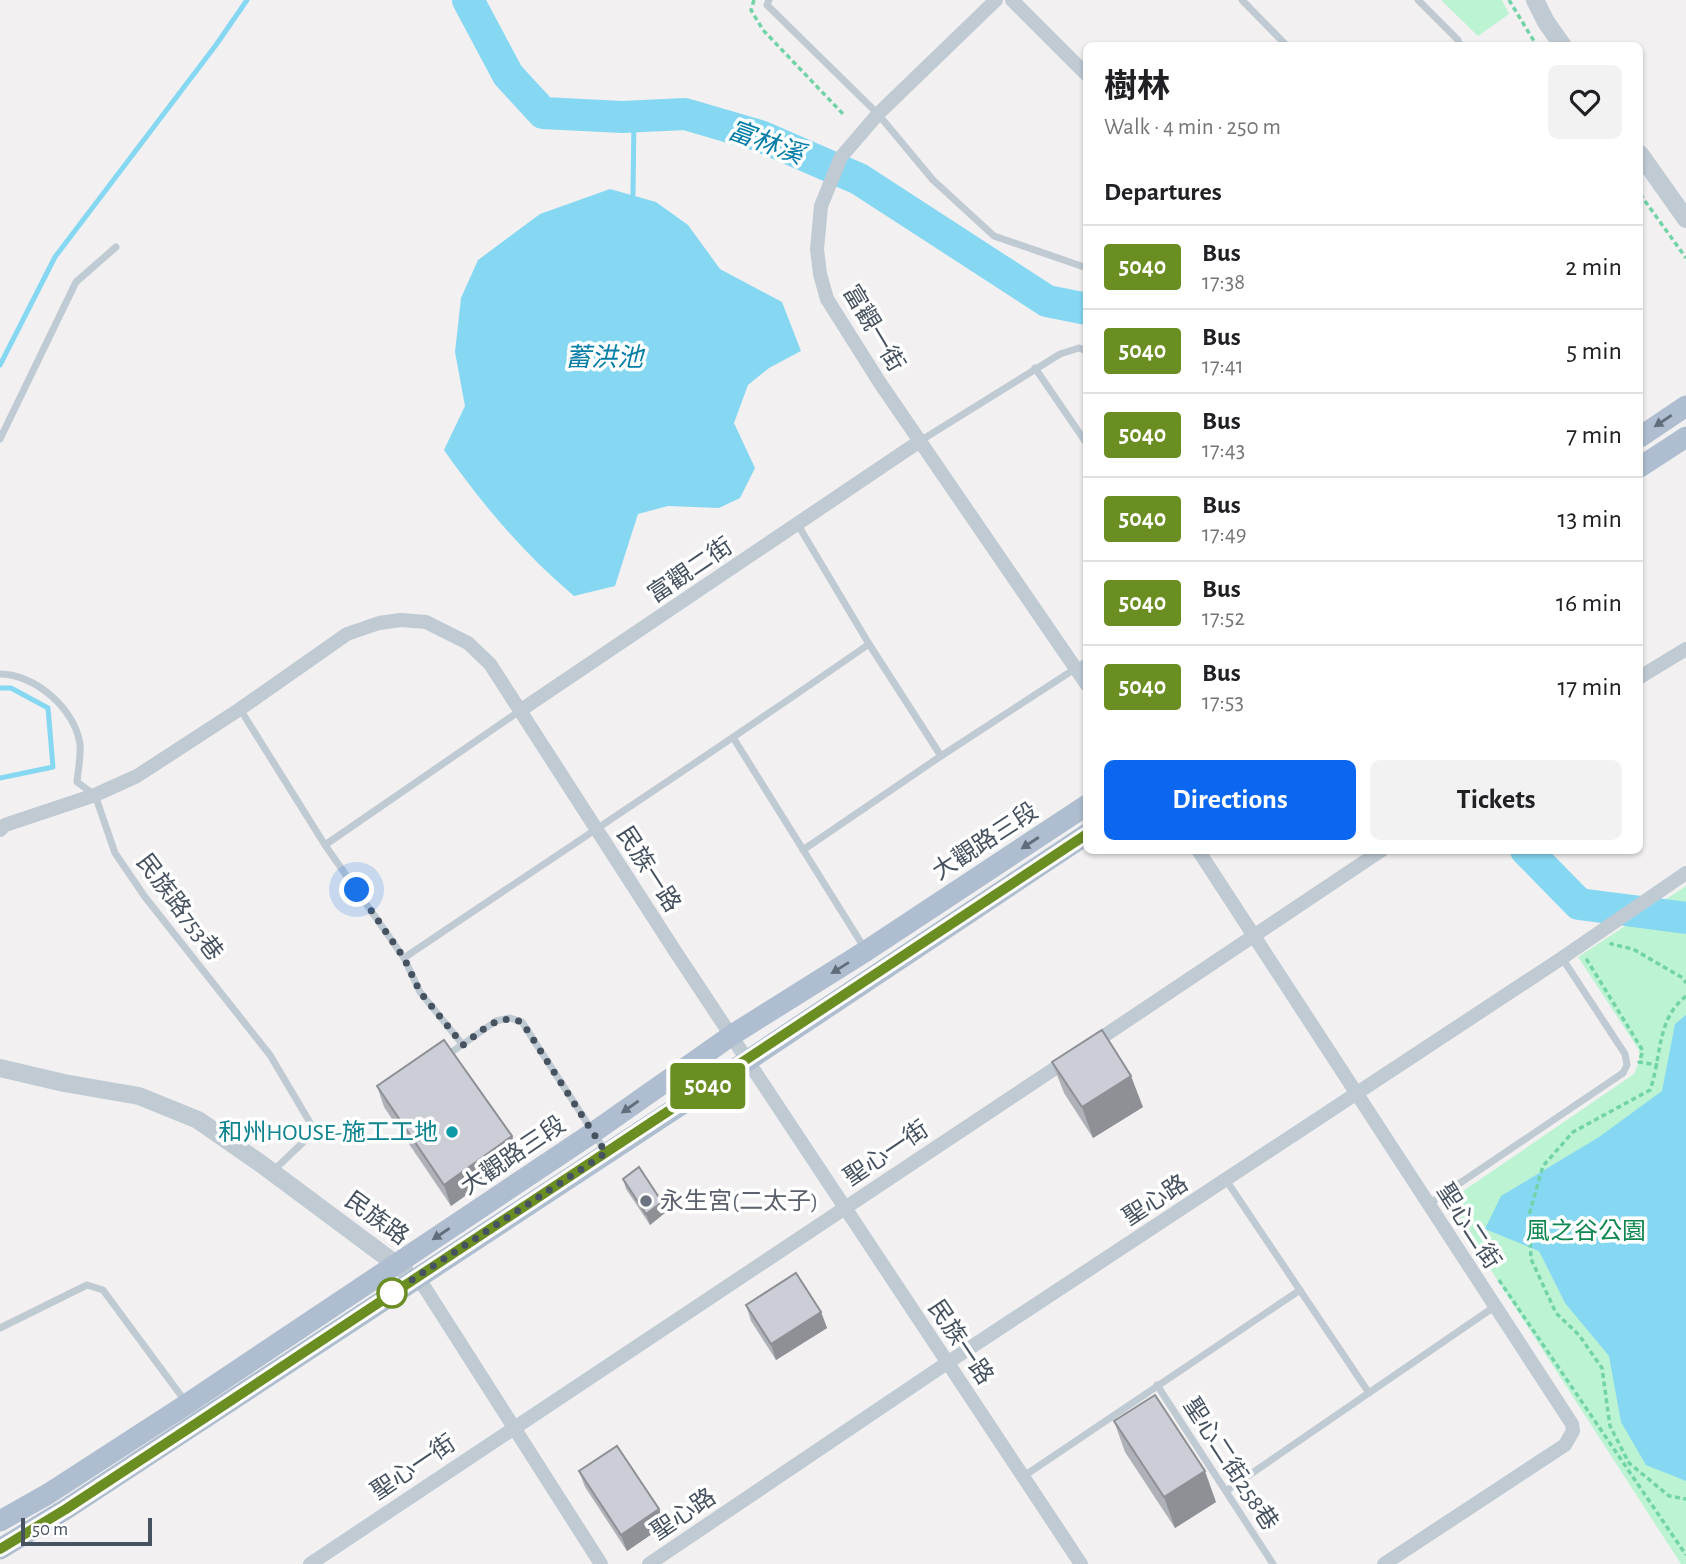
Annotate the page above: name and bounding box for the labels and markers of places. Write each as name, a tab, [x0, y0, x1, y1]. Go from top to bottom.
place label: 和州HOUSE-施工工地	[218, 1119, 438, 1145]
marker: 和州HOUSE-施工工地	[444, 1124, 460, 1140]
place label: 永生宮(二太子)	[660, 1188, 818, 1214]
marker: 永生宮(二太子)	[638, 1193, 654, 1209]
unlabelled marker	[377, 1278, 407, 1308]

